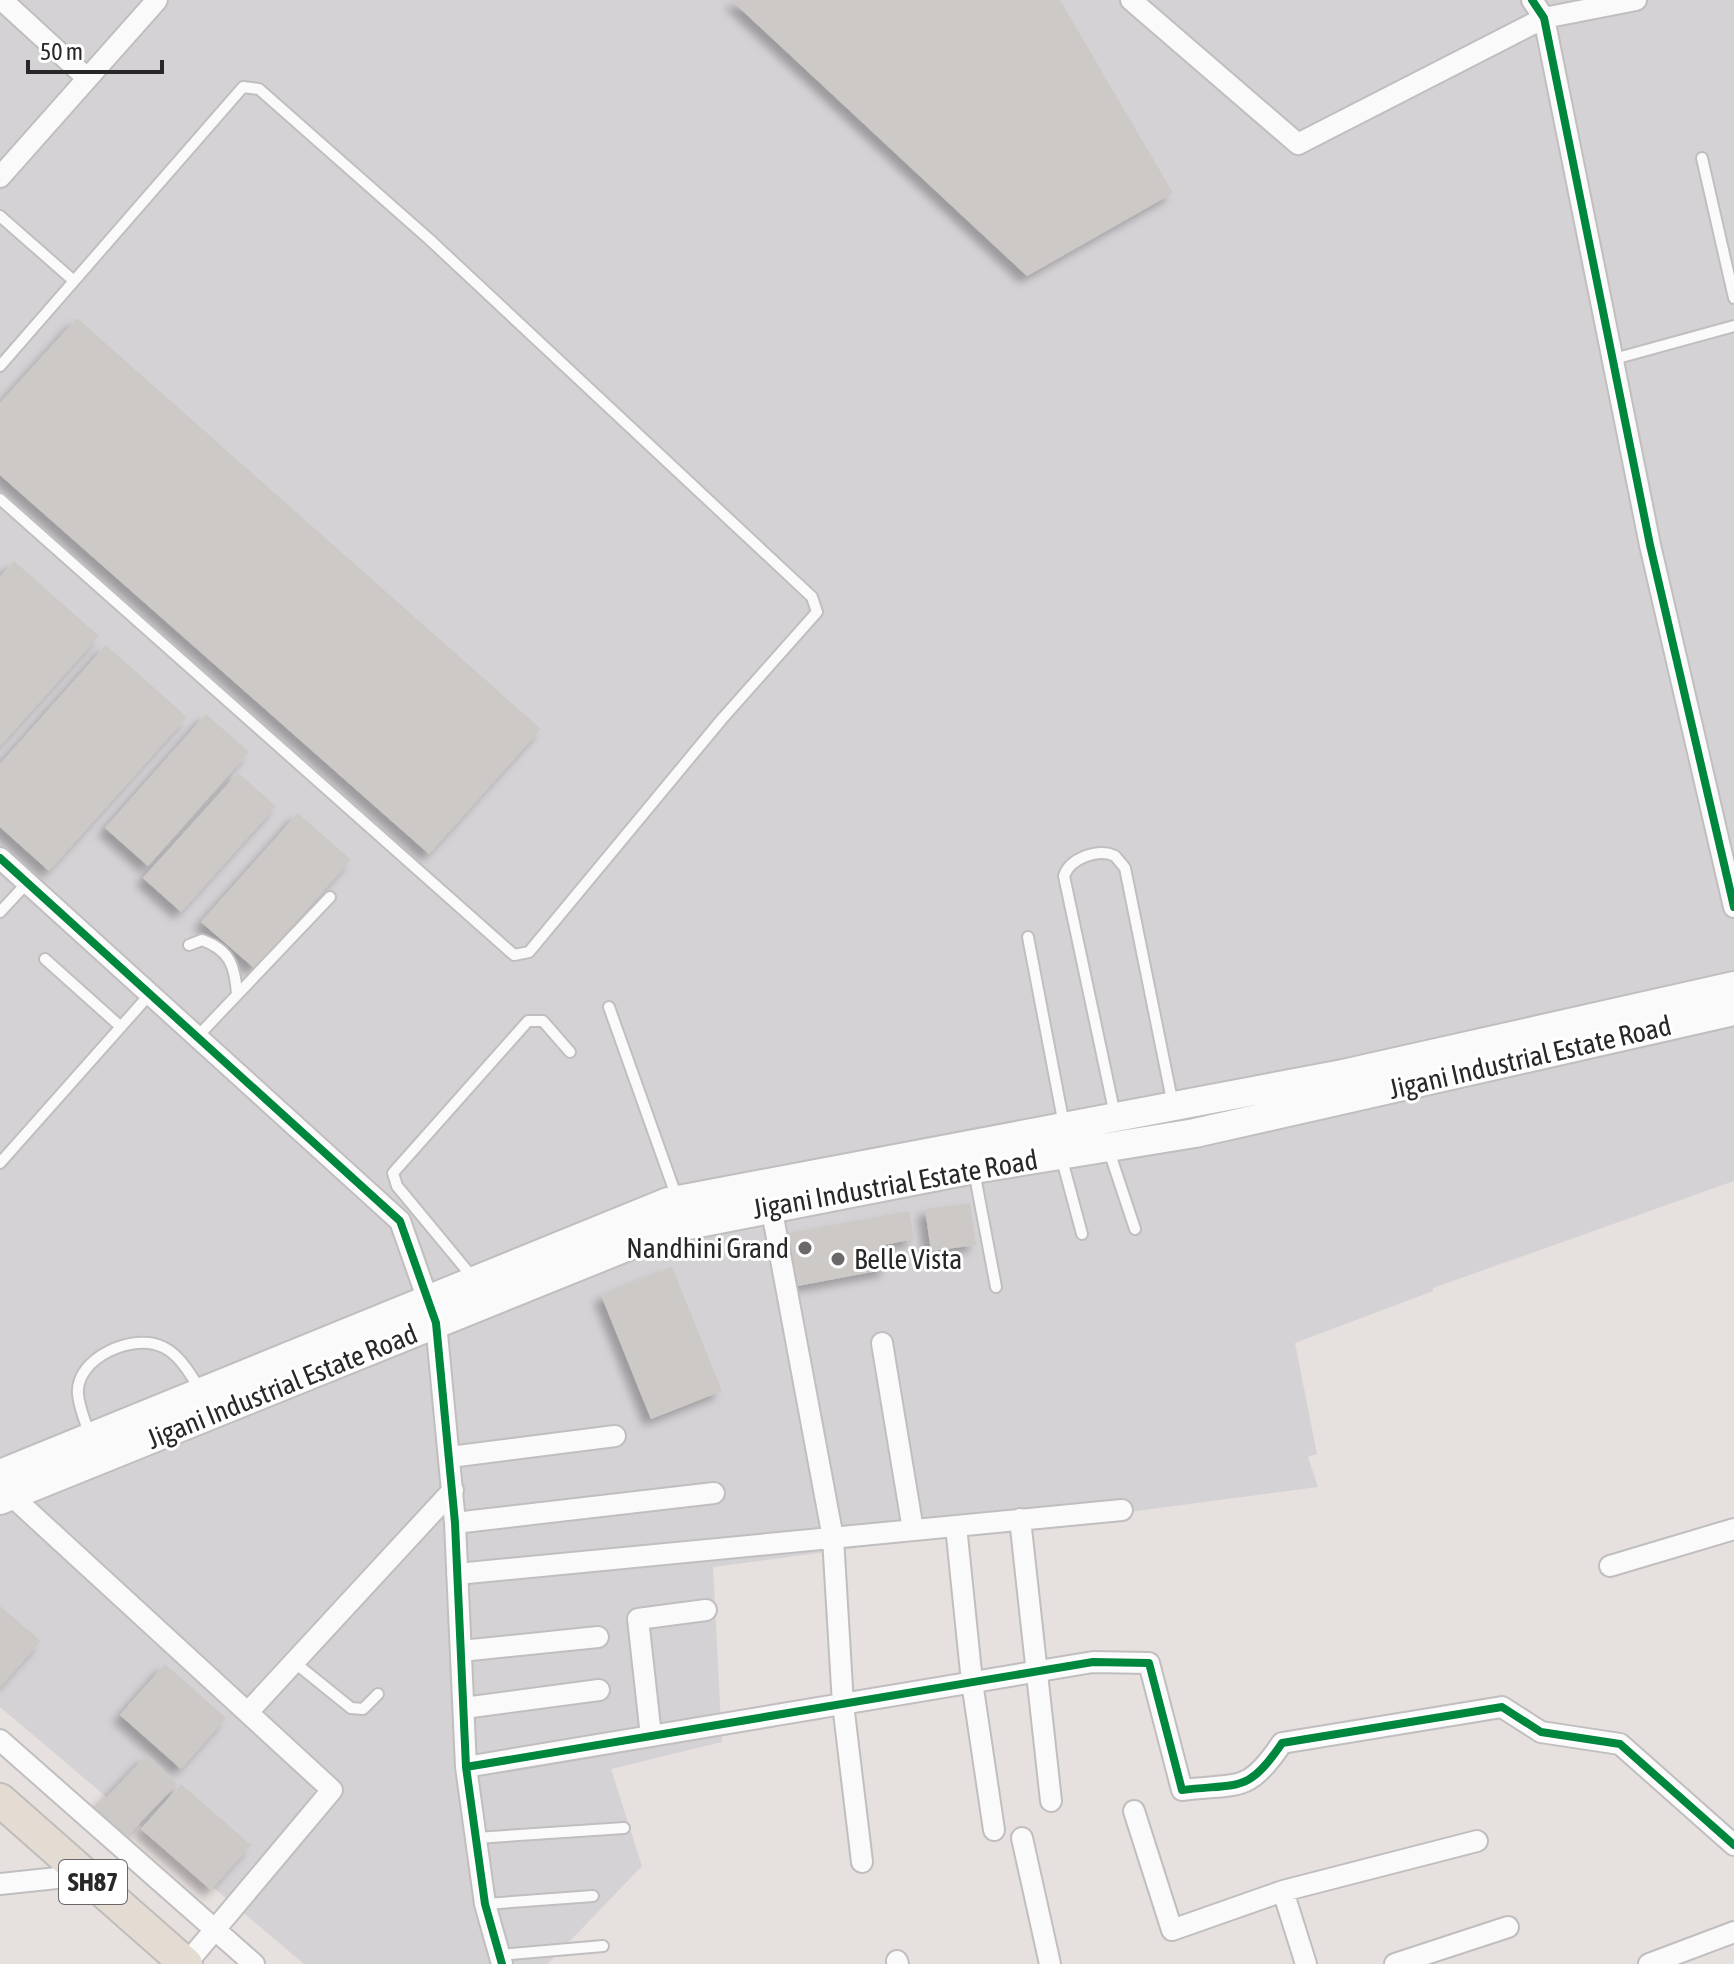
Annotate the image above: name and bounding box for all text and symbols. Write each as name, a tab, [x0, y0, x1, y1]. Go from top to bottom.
scale bar	[28, 24, 162, 74]
text: 50 m	[40, 38, 83, 65]
street label: Jigani Industrial Estate Road	[1386, 1009, 1674, 1105]
street label: Jigani Industrial Estate Road	[750, 1143, 1040, 1225]
place label: Nandhini Grand	[626, 1232, 789, 1264]
marker: Nandhini Grand	[796, 1239, 814, 1257]
place label: Belle Vista	[854, 1243, 962, 1275]
marker: Belle Vista	[829, 1250, 847, 1268]
street label: Jigani Industrial Estate Road	[142, 1317, 422, 1455]
road number: SH87	[59, 1860, 127, 1904]

